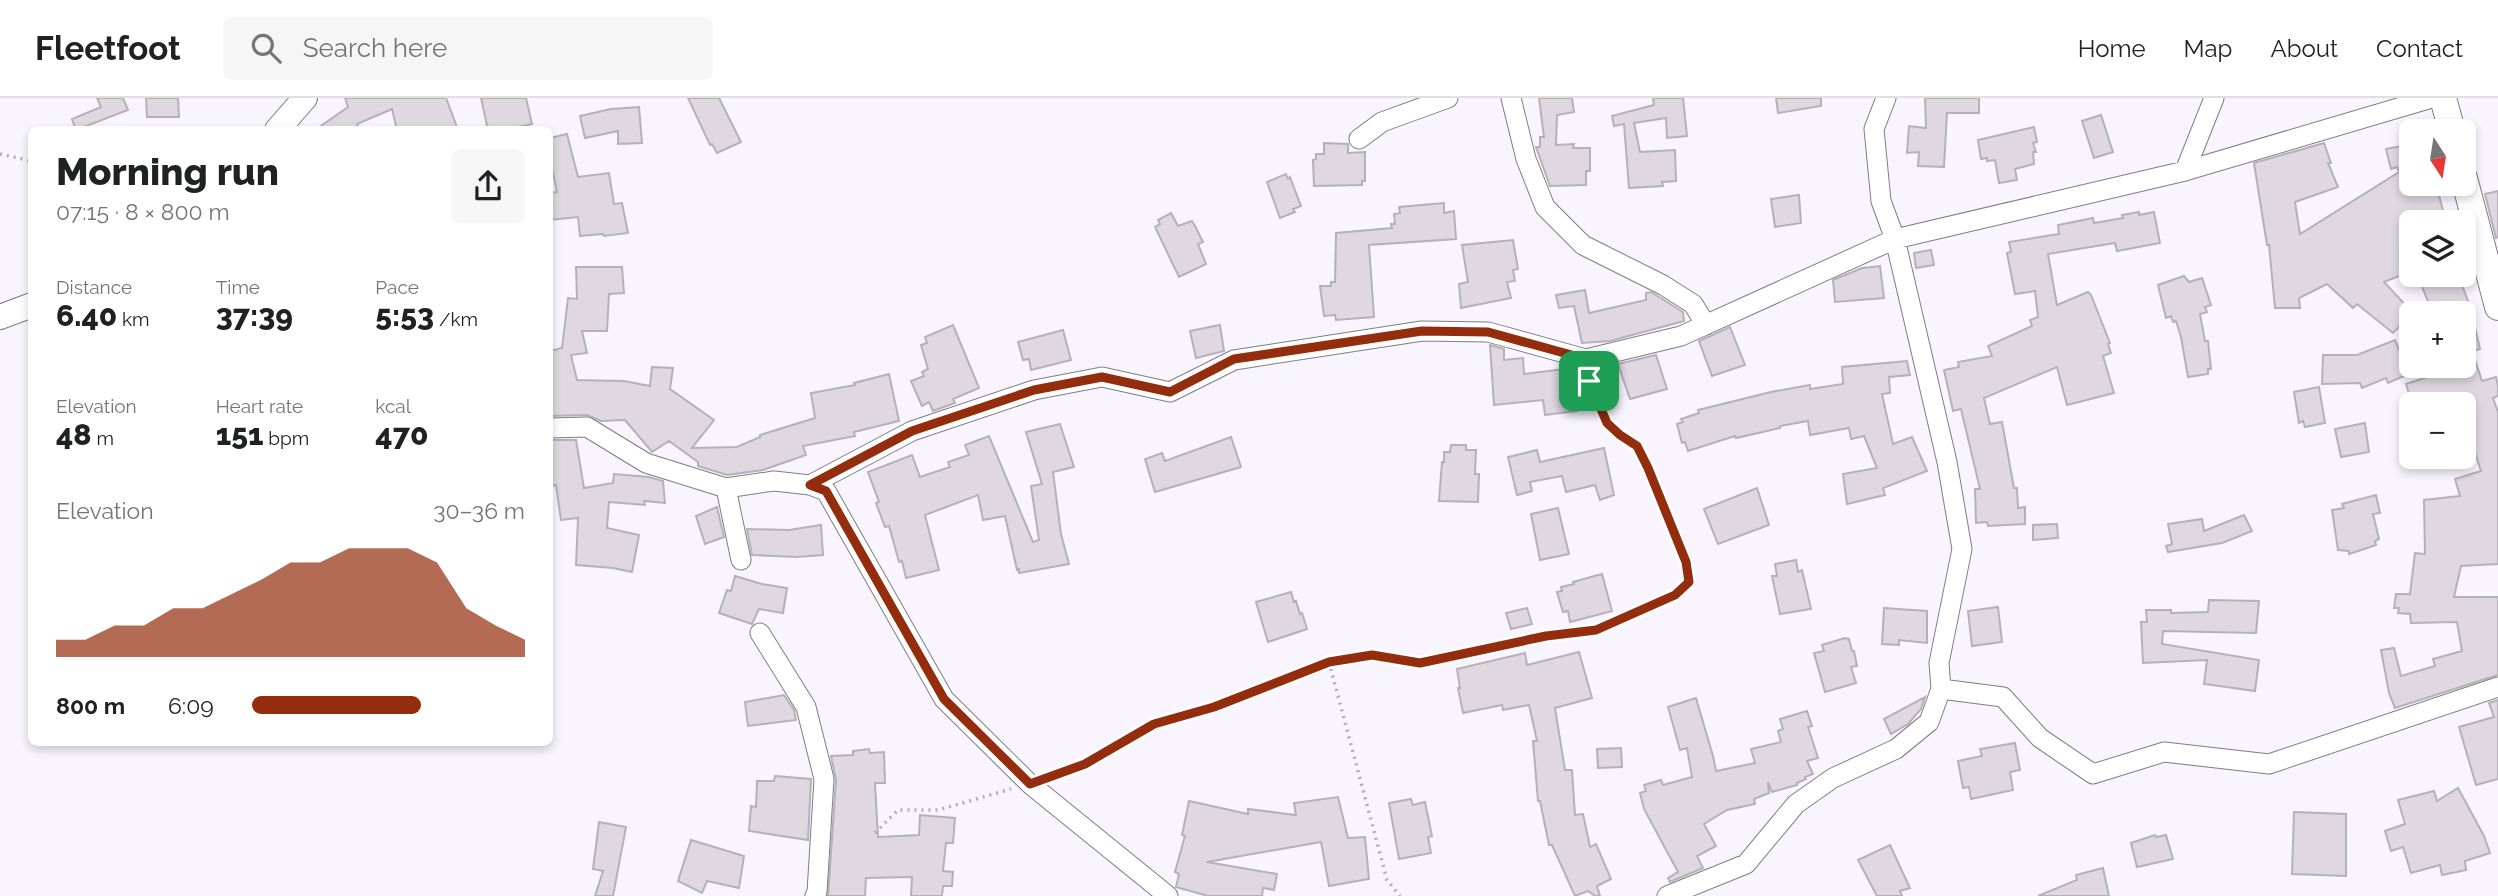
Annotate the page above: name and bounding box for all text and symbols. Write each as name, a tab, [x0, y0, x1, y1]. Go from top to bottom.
search box	[223, 17, 713, 80]
text: Fleetfoot	[35, 29, 181, 68]
icon: search	[247, 29, 285, 67]
text: Search here	[303, 33, 447, 63]
text: Home	[2078, 34, 2146, 63]
text: Map	[2184, 34, 2232, 63]
text: About	[2270, 34, 2338, 63]
text: Contact	[2376, 34, 2463, 63]
north arrow	[2399, 119, 2476, 196]
map controls	[2399, 119, 2476, 469]
text: Morning run	[56, 149, 279, 194]
button: share	[451, 149, 525, 223]
text: 07:15 · 8 × 800 m	[56, 198, 230, 225]
button: layers	[2399, 210, 2476, 287]
text: Distance	[56, 276, 132, 298]
text: Time	[216, 276, 260, 298]
text: Pace	[375, 276, 419, 298]
text: 6.40	[56, 298, 117, 333]
text: 37:39	[216, 298, 293, 333]
text: 5:53	[375, 298, 434, 333]
button: +	[2399, 301, 2476, 378]
text: km	[117, 308, 150, 330]
text: /km	[434, 308, 478, 330]
pin	[1559, 351, 1619, 411]
icon: arrive	[1570, 362, 1608, 400]
button: −	[2399, 392, 2476, 469]
text: Elevation	[56, 395, 137, 417]
text: Heart rate	[216, 395, 303, 417]
text: kcal	[375, 395, 411, 417]
text: 48	[56, 417, 92, 452]
text: 151	[216, 417, 263, 452]
text: 470	[375, 417, 428, 452]
text: m	[92, 427, 114, 449]
text: bpm	[263, 427, 309, 449]
text: Elevation	[56, 497, 154, 524]
text: 30–36 m	[433, 497, 525, 524]
text: 800 m	[56, 692, 125, 719]
text: 6:09	[168, 692, 214, 719]

